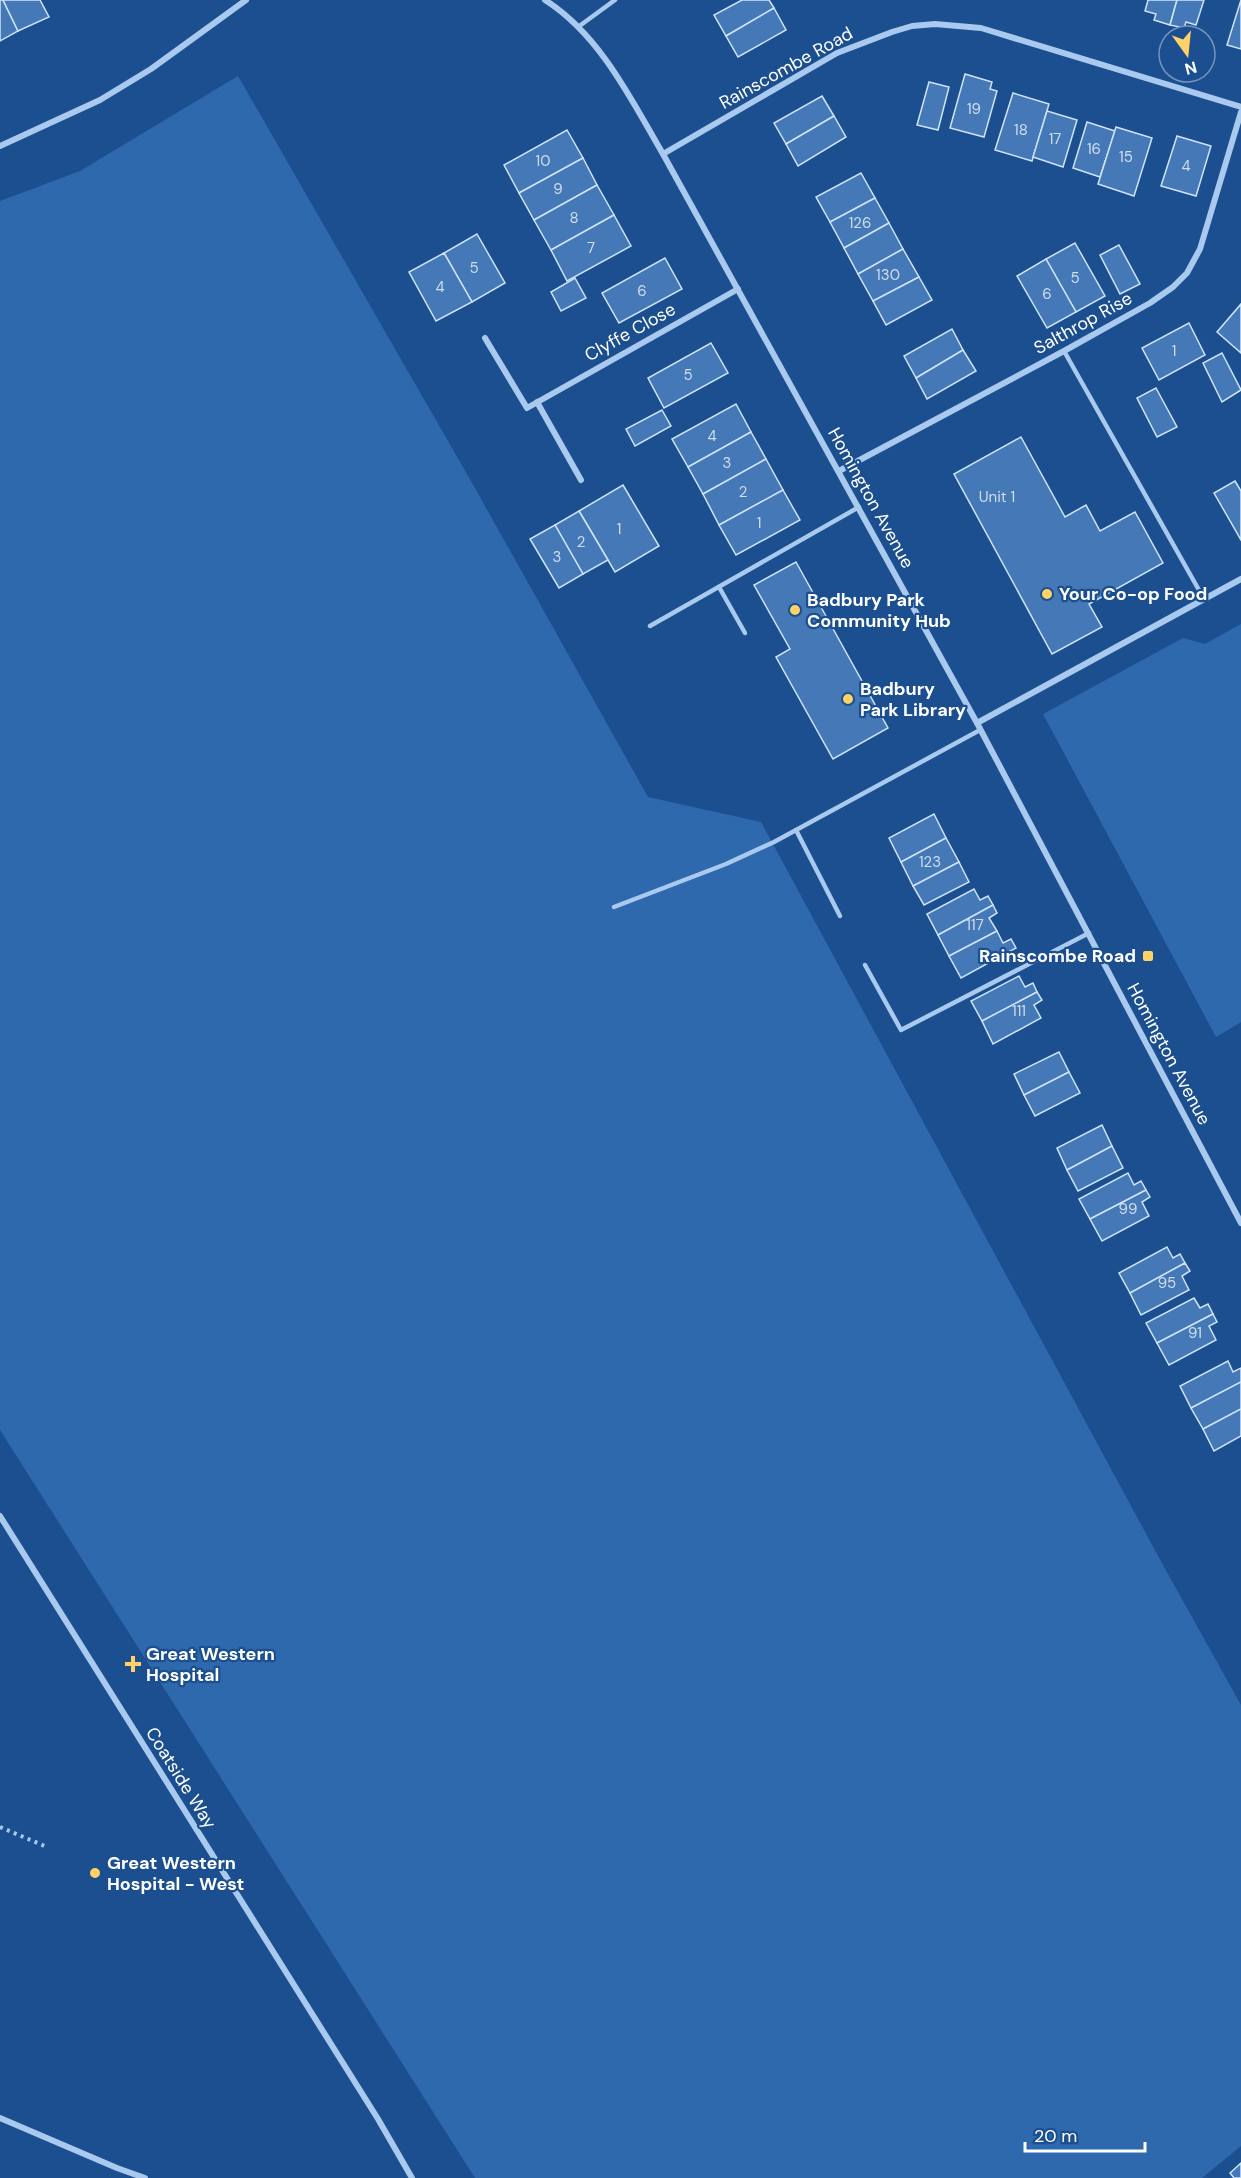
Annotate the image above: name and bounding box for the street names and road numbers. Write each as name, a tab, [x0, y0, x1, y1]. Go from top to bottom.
street label: Rainscombe Road	[715, 21, 857, 115]
street label: Salthrop Rise	[1030, 286, 1136, 360]
street label: Clyffe Close	[580, 297, 680, 367]
street label: Homington Avenue	[822, 423, 920, 573]
street label: Homington Avenue	[1121, 979, 1217, 1129]
street label: Coatside Way	[140, 1722, 222, 1834]

